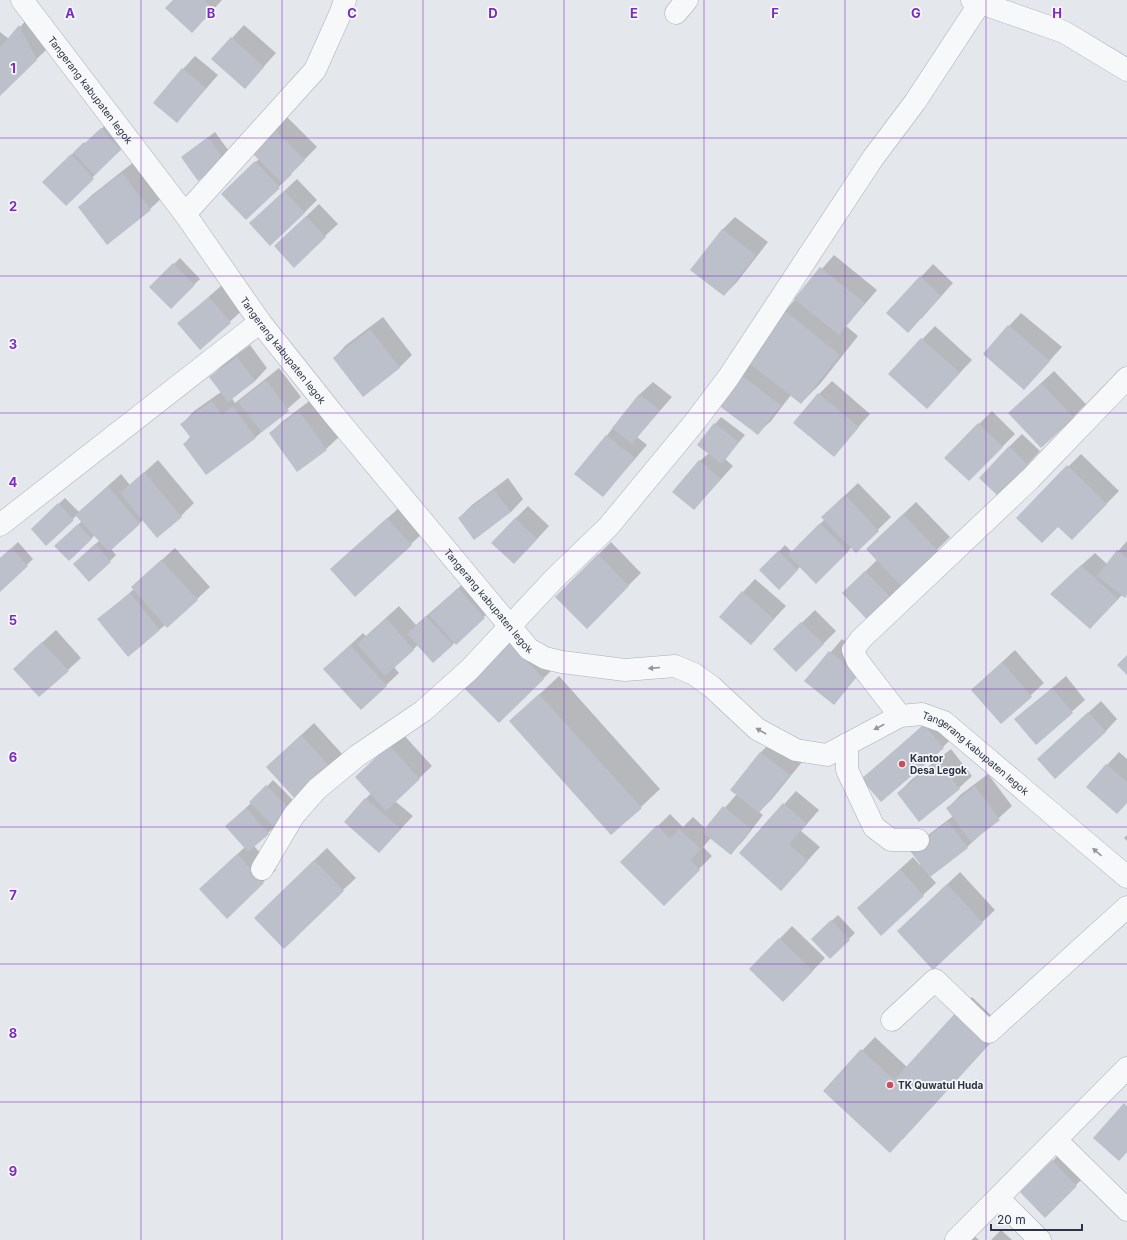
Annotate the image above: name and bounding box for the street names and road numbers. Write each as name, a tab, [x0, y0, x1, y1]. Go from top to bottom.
street label: Tangerang kabupaten legok	[46, 34, 136, 147]
street label: Tangerang kabupaten legok	[238, 294, 329, 406]
street label: Tangerang kabupaten legok	[442, 546, 535, 656]
street label: Tangerang kabupaten legok	[920, 709, 1032, 798]

